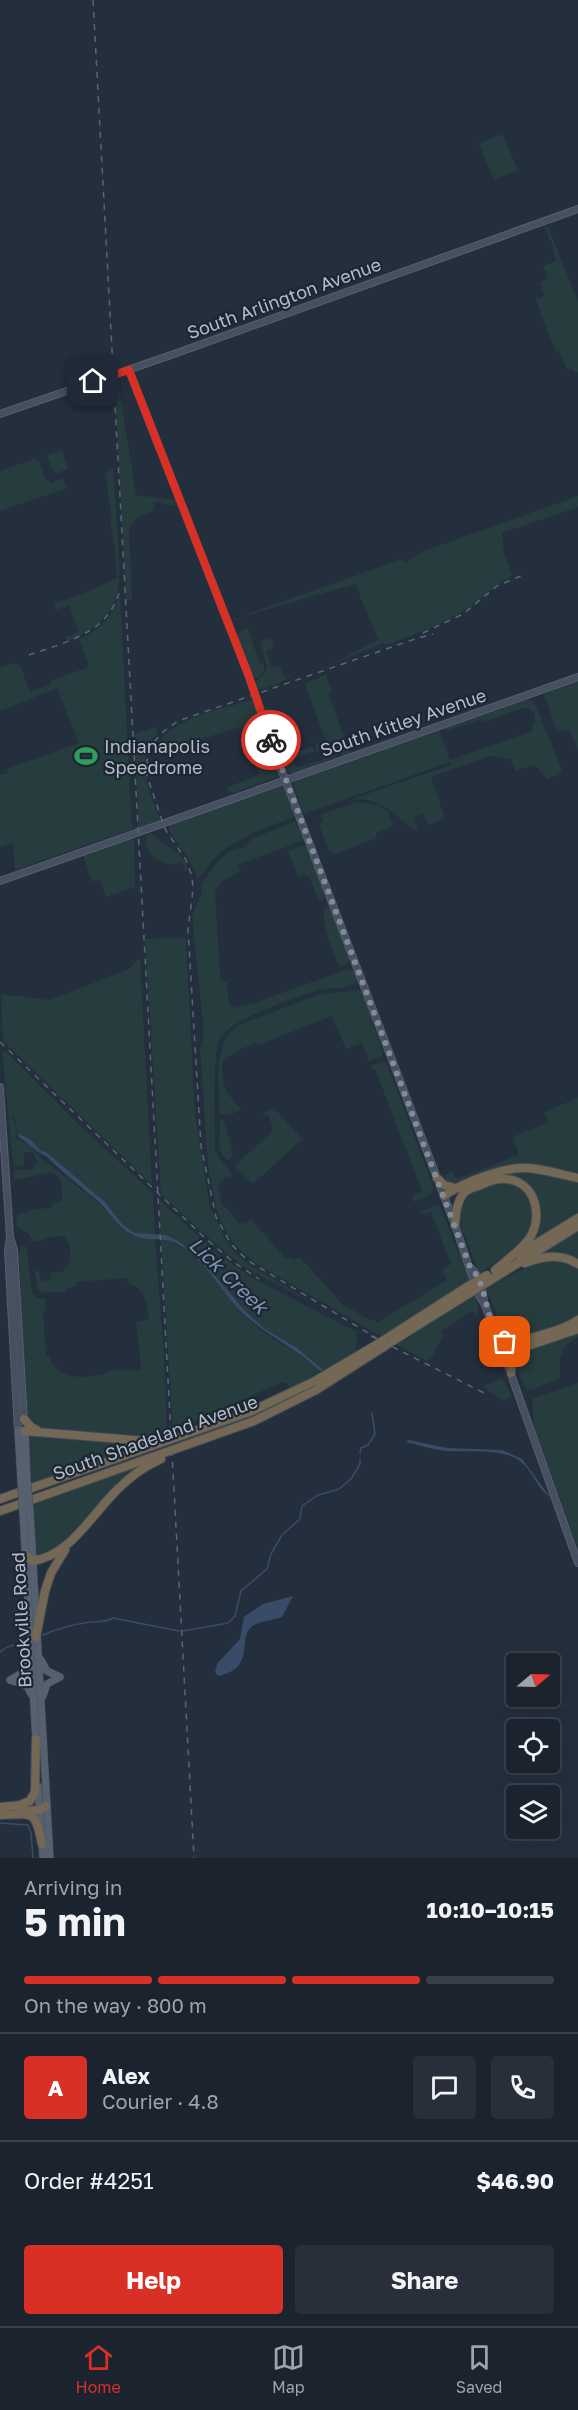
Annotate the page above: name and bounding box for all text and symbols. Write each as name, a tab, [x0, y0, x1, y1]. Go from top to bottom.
street label: South Arlington Avenue	[184, 253, 384, 343]
pin	[67, 355, 118, 406]
icon: home	[76, 364, 109, 397]
street label: South Kitley Avenue	[317, 683, 489, 761]
courier	[241, 710, 301, 770]
icon: bike	[255, 724, 288, 757]
place label: Indianapolis Speedrome	[104, 735, 210, 778]
sports icon: Indianapolis Speedrome	[73, 743, 99, 769]
water label: Lick Creek	[185, 1232, 275, 1320]
pin	[479, 1316, 530, 1367]
icon: bag	[488, 1325, 521, 1358]
street label: South Shadeland Avenue	[50, 1390, 260, 1484]
street label: Brookville Road	[6, 1551, 36, 1689]
north arrow	[506, 1653, 560, 1707]
map controls	[506, 1653, 560, 1839]
button: locate	[506, 1719, 560, 1773]
button: layers	[506, 1785, 560, 1839]
text: Arriving in	[24, 1875, 122, 1899]
text: 10:10–10:15	[427, 1896, 554, 1923]
text: 5 min	[24, 1898, 126, 1945]
text: On the way · 800 m	[24, 1993, 207, 2017]
button: chat	[413, 2056, 476, 2119]
button: phone	[491, 2056, 554, 2119]
text: Alex	[102, 2062, 150, 2089]
text: A	[48, 2074, 63, 2101]
text: Courier · 4.8	[102, 2089, 219, 2113]
text: Order #4251	[24, 2167, 154, 2194]
text: $46.90	[476, 2167, 554, 2194]
button: Help	[24, 2245, 283, 2314]
button: Share	[295, 2245, 554, 2314]
tab: Home	[76, 2341, 121, 2397]
tab: Map	[272, 2341, 305, 2397]
tab: Saved	[456, 2341, 502, 2397]

